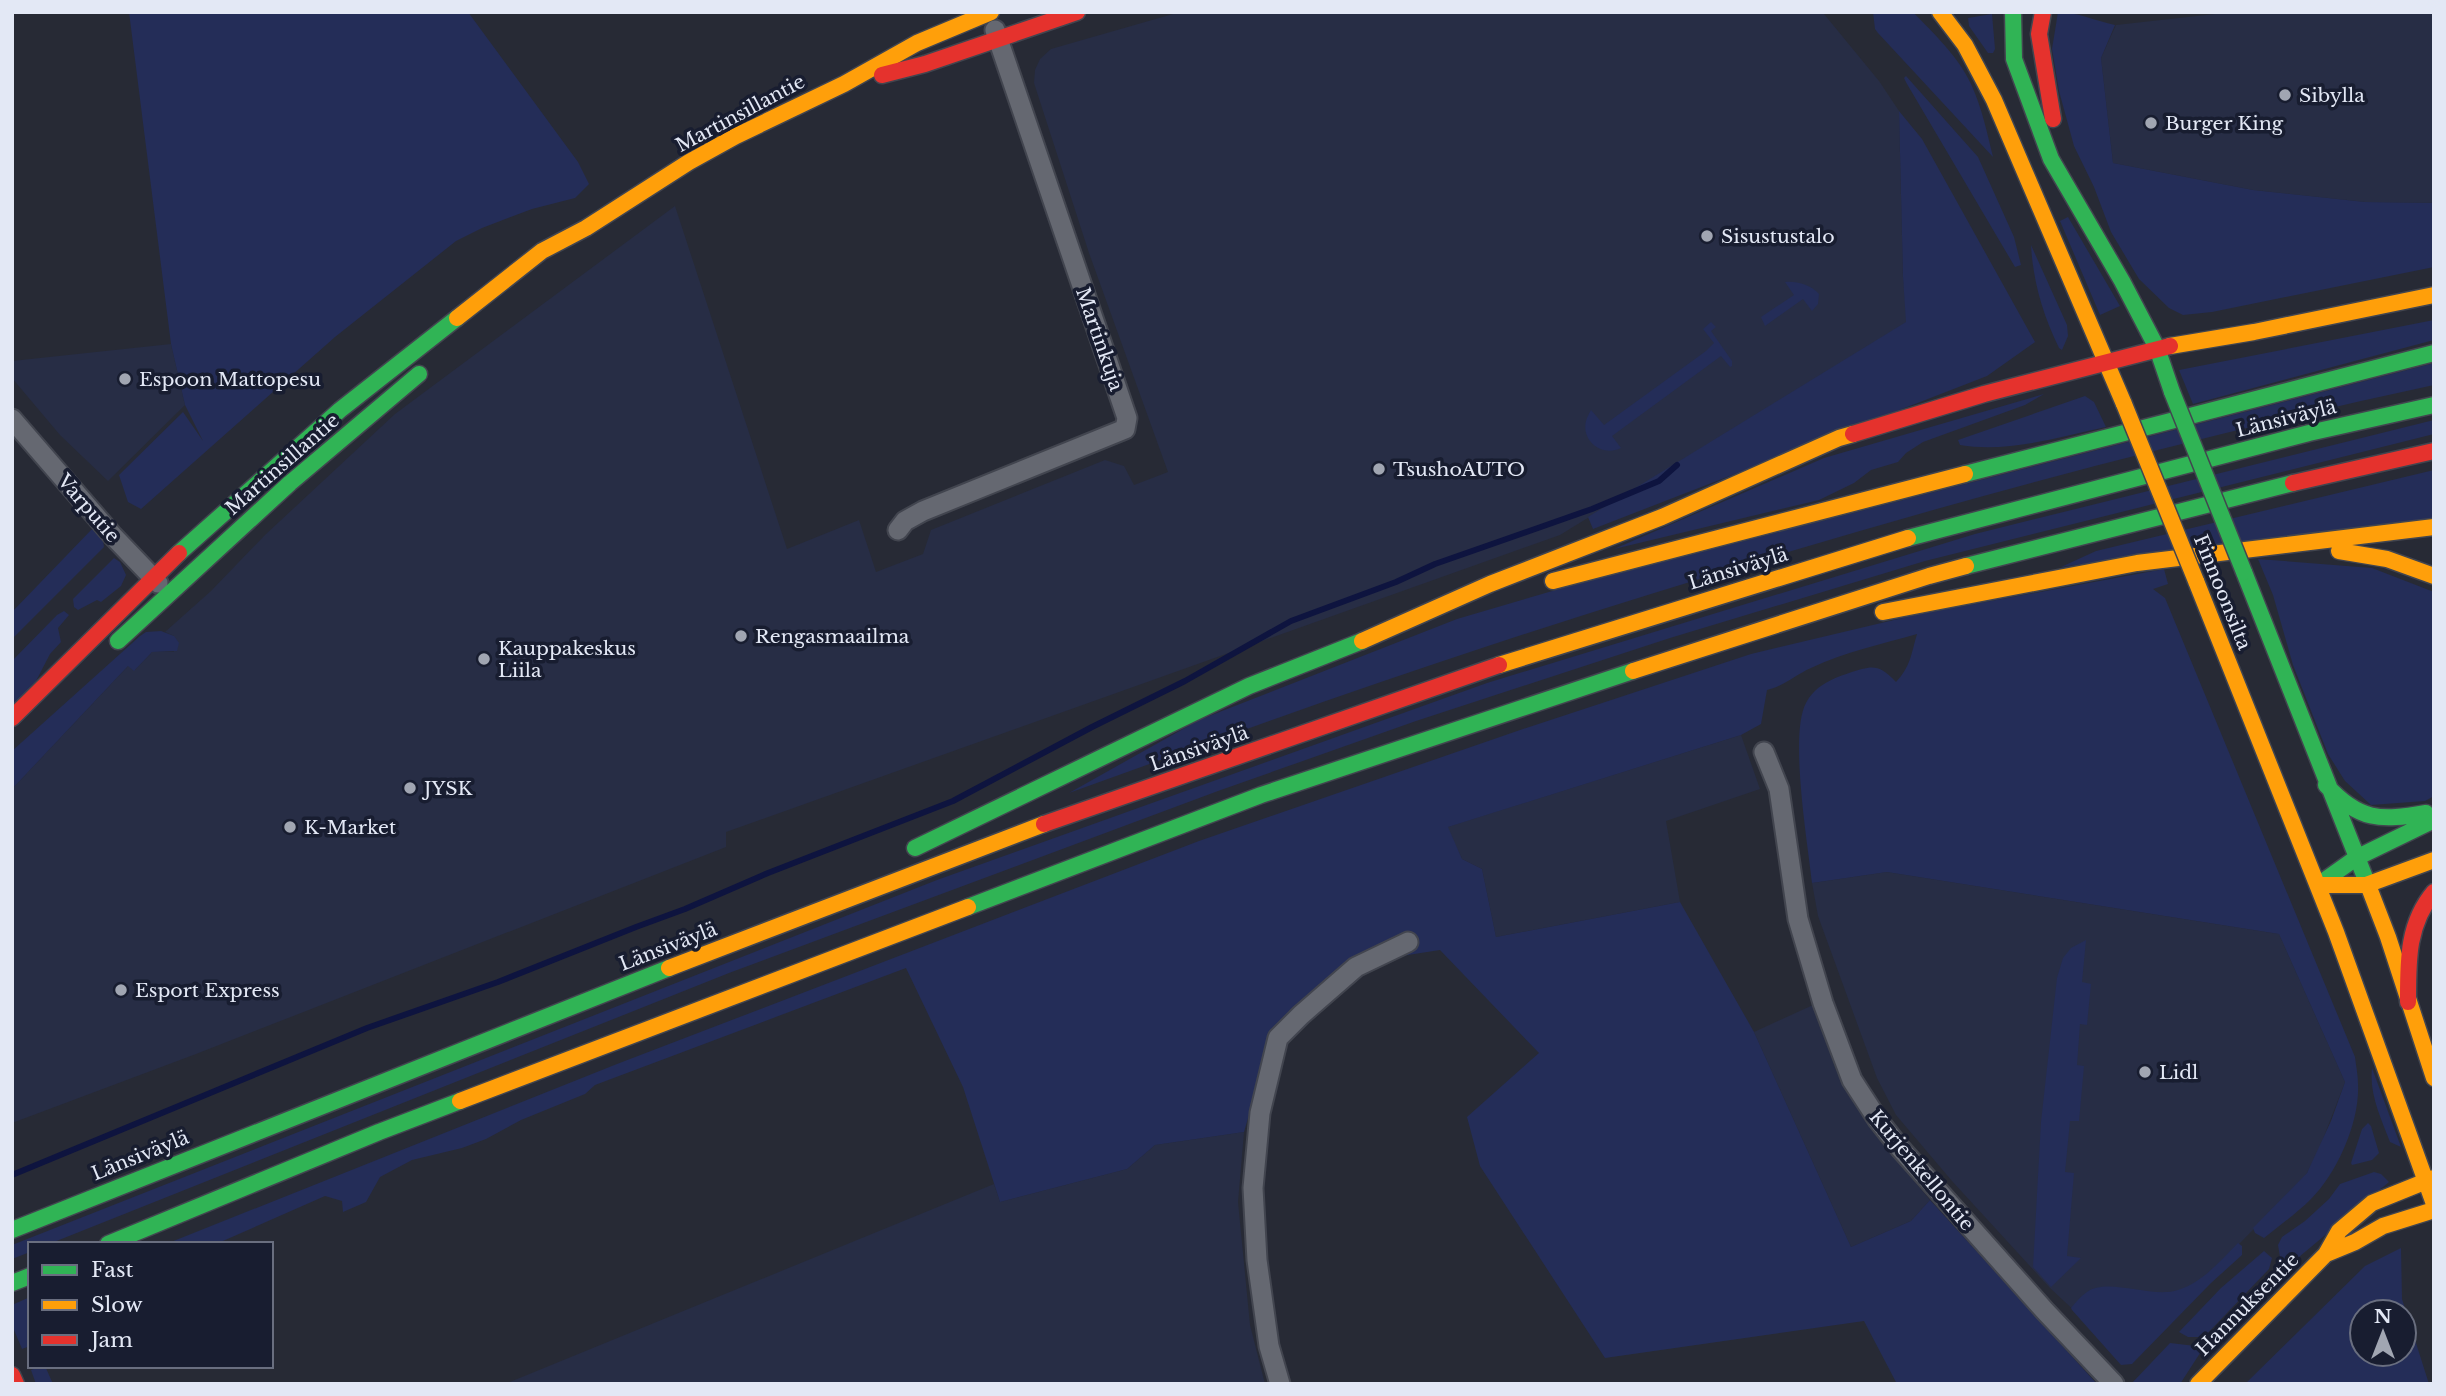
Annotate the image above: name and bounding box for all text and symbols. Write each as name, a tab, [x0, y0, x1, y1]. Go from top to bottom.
street label: Martinsillantie	[672, 70, 809, 157]
place label: Sibylla	[2299, 84, 2365, 107]
marker: Sibylla	[2277, 87, 2293, 103]
place label: Burger King	[2165, 112, 2284, 135]
marker: Burger King	[2143, 115, 2159, 131]
place label: Sisustustalo	[1721, 225, 1835, 248]
marker: Sisustustalo	[1699, 228, 1715, 244]
street label: Martinkuja	[1071, 284, 1128, 394]
place label: Espoon Mattopesu	[139, 368, 321, 391]
marker: Espoon Mattopesu	[117, 371, 133, 387]
street label: Länsiväylä	[2234, 395, 2339, 442]
street label: Martinsillantie	[221, 409, 344, 520]
place label: TsushoAUTO	[1393, 458, 1525, 481]
marker: TsushoAUTO	[1371, 461, 1387, 477]
street label: Varputie	[52, 469, 124, 547]
street label: Finnoonsilta	[2189, 531, 2256, 654]
street label: Länsiväylä	[1686, 542, 1791, 594]
place label: Rengasmaailma	[755, 625, 910, 648]
marker: Rengasmaailma	[733, 628, 749, 644]
place label: Kauppakeskus Liila	[498, 637, 636, 682]
marker: Kauppakeskus Liila	[476, 651, 492, 667]
street label: Länsiväylä	[1147, 721, 1252, 776]
place label: JYSK	[421, 777, 473, 800]
marker: JYSK	[402, 780, 418, 796]
place label: K-Market	[304, 816, 397, 839]
marker: K-Market	[282, 819, 298, 835]
street label: Länsiväylä	[616, 917, 721, 976]
place label: Esport Express	[135, 979, 280, 1002]
marker: Esport Express	[113, 982, 129, 998]
place label: Lidl	[2159, 1061, 2198, 1084]
marker: Lidl	[2137, 1064, 2153, 1080]
street label: Kurjenkellontie	[1864, 1105, 1979, 1235]
street label: Länsiväylä	[88, 1125, 193, 1185]
legend	[28, 1242, 273, 1368]
street label: Hannuksentie	[2191, 1248, 2304, 1361]
text: Fast	[91, 1257, 133, 1283]
text: Slow	[91, 1292, 143, 1318]
north arrow	[2348, 1298, 2418, 1368]
text: N	[2374, 1305, 2392, 1328]
text: Jam	[88, 1327, 133, 1353]

